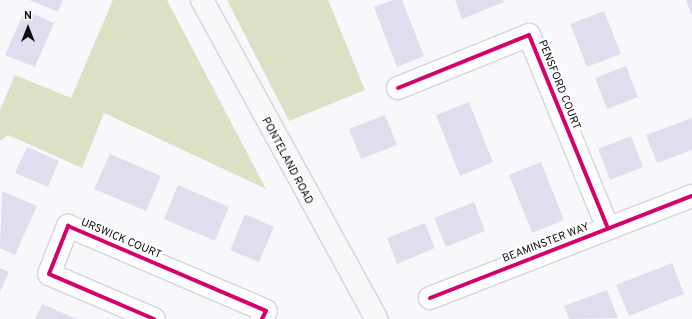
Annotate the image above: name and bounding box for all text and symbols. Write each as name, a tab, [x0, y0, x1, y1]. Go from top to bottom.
north arrow	[8, 8, 48, 48]
text: N	[24, 9, 32, 23]
street label: PENSFORD COURT	[535, 38, 583, 132]
street label: PONTELAND ROAD	[259, 115, 315, 207]
street label: URSWICK COURT	[79, 216, 163, 262]
street label: BEAMINSTER WAY	[501, 220, 591, 266]

